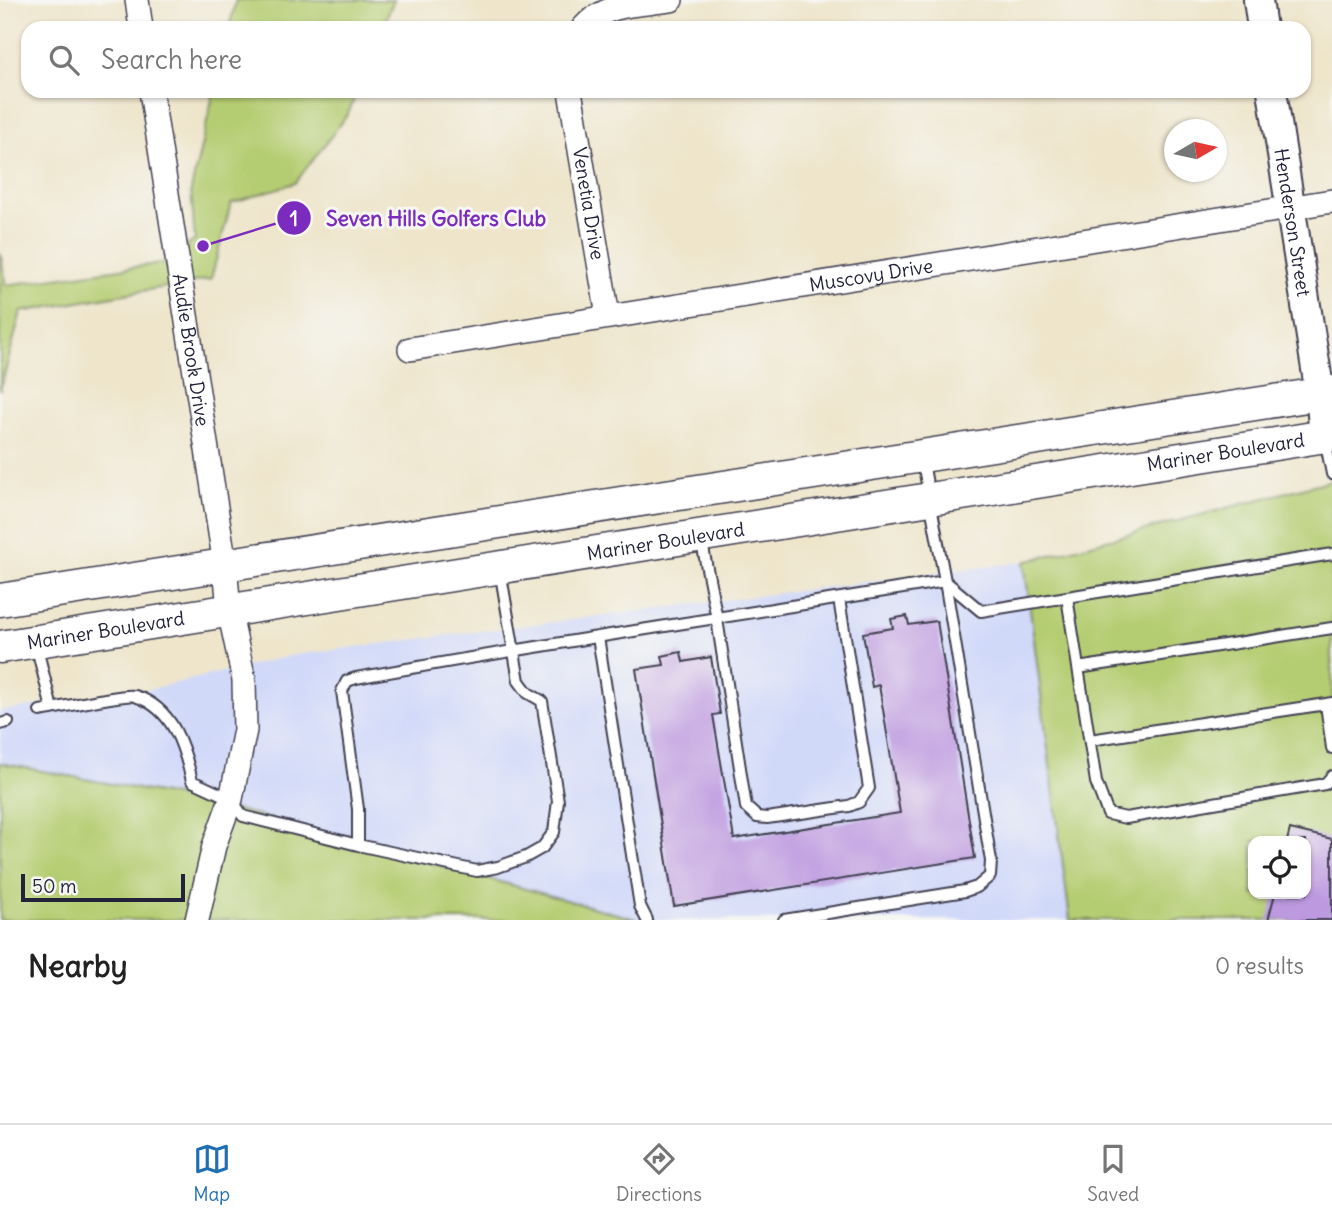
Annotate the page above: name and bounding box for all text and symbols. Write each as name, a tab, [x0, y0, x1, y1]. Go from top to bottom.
search box	[21, 21, 1311, 98]
icon: search	[45, 41, 83, 79]
text: Search here	[101, 43, 242, 76]
north arrow	[1164, 119, 1227, 182]
street label: Venetia Drive	[568, 145, 610, 261]
street label: Henderson Street	[1269, 147, 1316, 298]
callout: Seven Hills Golfers Club	[277, 197, 560, 239]
text: 1	[290, 205, 298, 232]
text: Seven Hills Golfers Club	[326, 205, 546, 232]
street label: Muscovy Drive	[808, 253, 935, 297]
street label: Audie Brook Drive	[168, 272, 215, 428]
street label: Mariner Boulevard	[1145, 428, 1306, 476]
street label: Mariner Boulevard	[585, 517, 746, 565]
street label: Mariner Boulevard	[25, 606, 186, 655]
map controls	[1248, 836, 1311, 899]
button: locate	[1248, 836, 1311, 899]
scale bar	[21, 871, 186, 903]
text: 50 m	[32, 874, 77, 898]
text: Nearby	[28, 947, 128, 985]
text: 0 results	[1215, 951, 1304, 980]
tab: Map	[193, 1140, 231, 1206]
tab: Directions	[616, 1140, 702, 1206]
tab: Saved	[1087, 1140, 1139, 1206]

